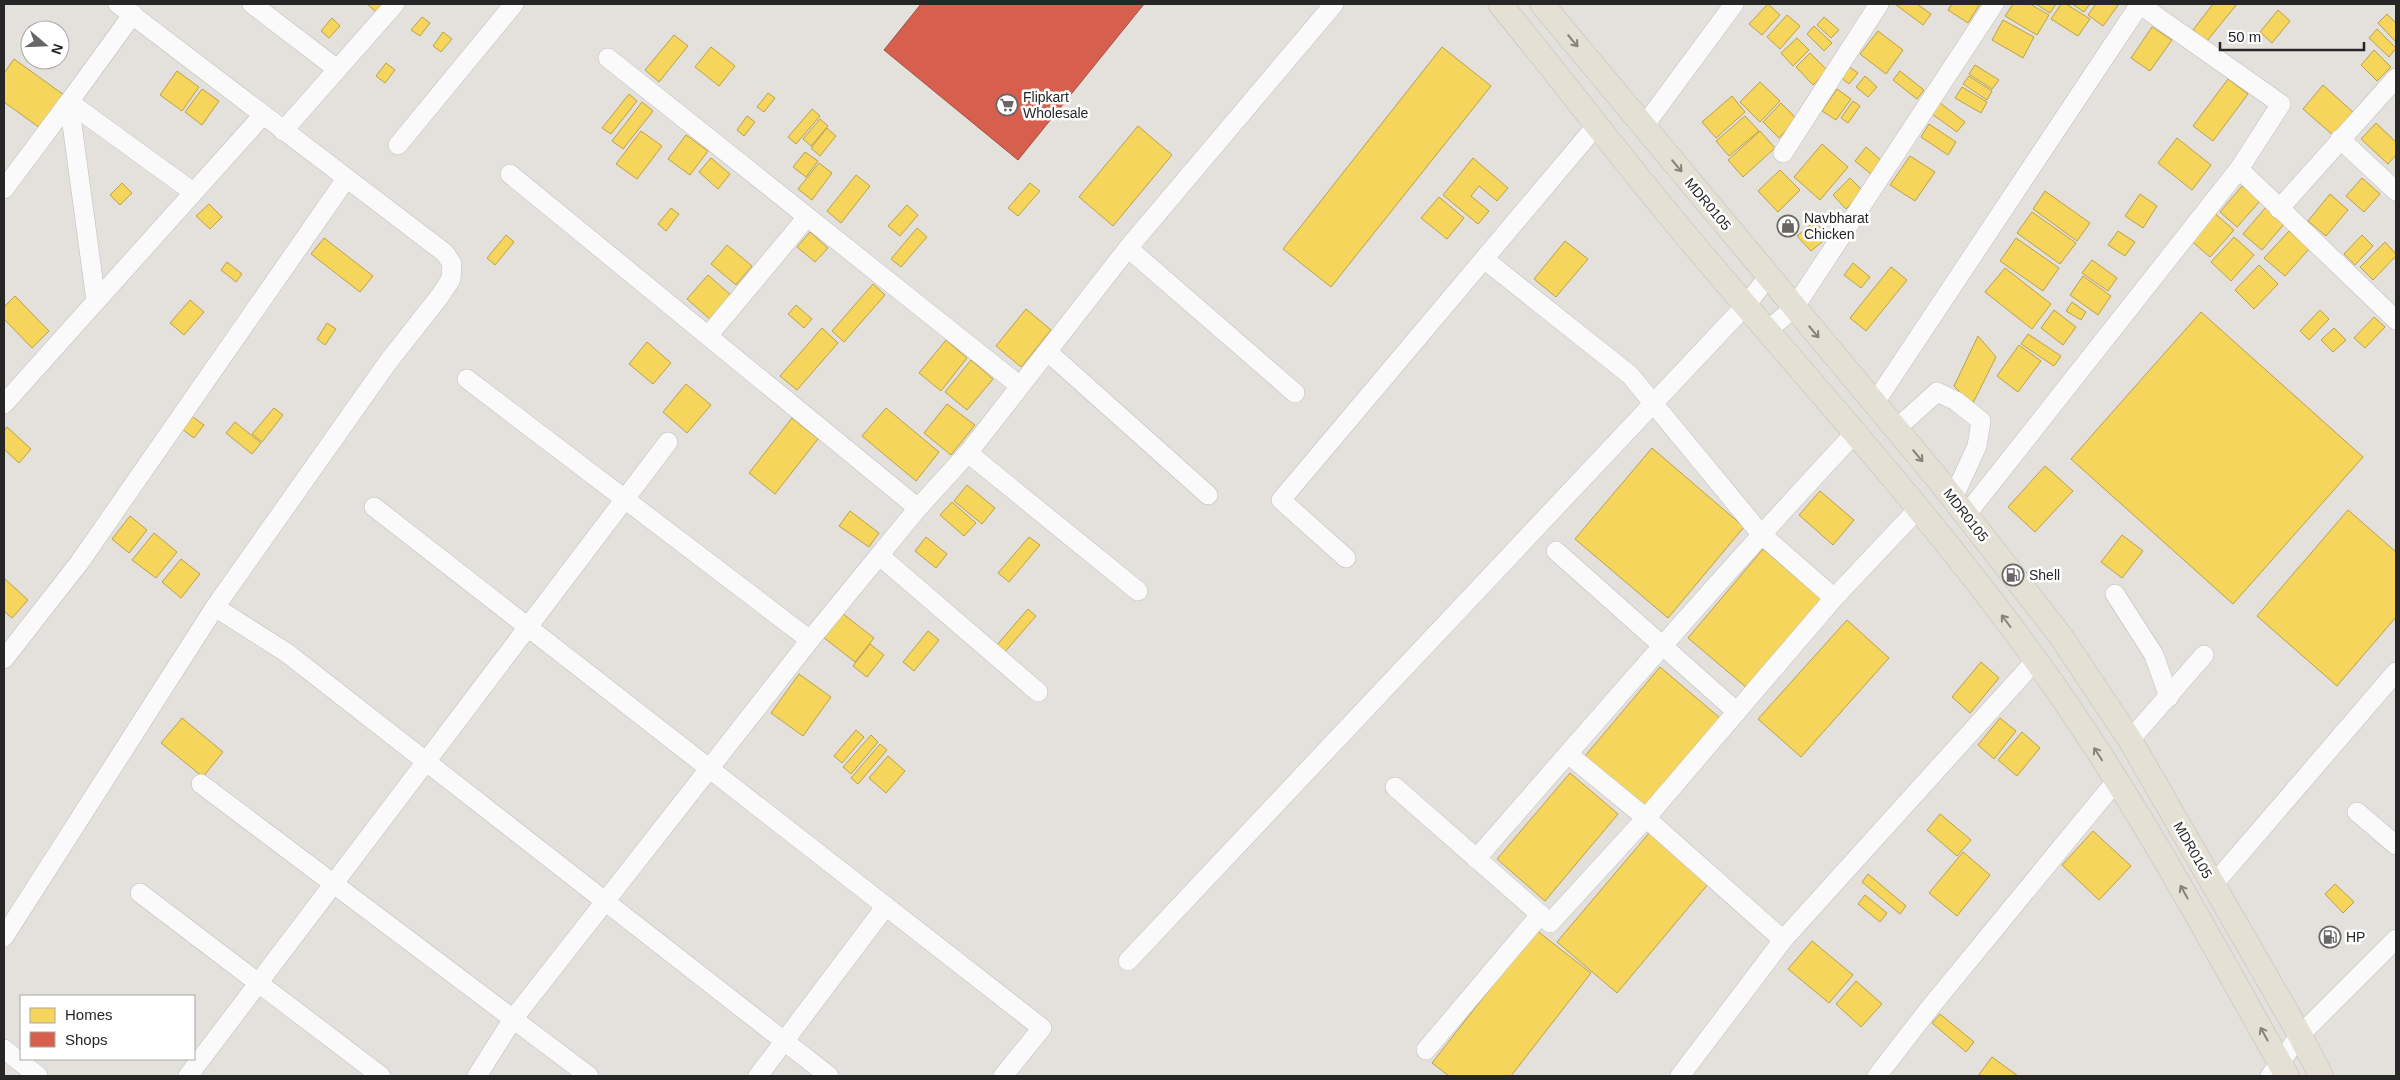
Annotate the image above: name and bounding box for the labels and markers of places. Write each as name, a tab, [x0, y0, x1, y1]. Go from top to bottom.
place label: Flipkart Wholesale	[1023, 89, 1089, 121]
supermarket icon: Flipkart Wholesale	[995, 93, 1019, 117]
place label: Navbharat Chicken	[1804, 210, 1869, 242]
shop icon: Navbharat Chicken	[1776, 214, 1800, 238]
fuel station icon: Shell	[2001, 563, 2025, 587]
place label: Shell	[2029, 567, 2060, 583]
fuel station icon: HP	[2318, 925, 2342, 949]
place label: HP	[2346, 929, 2365, 945]

